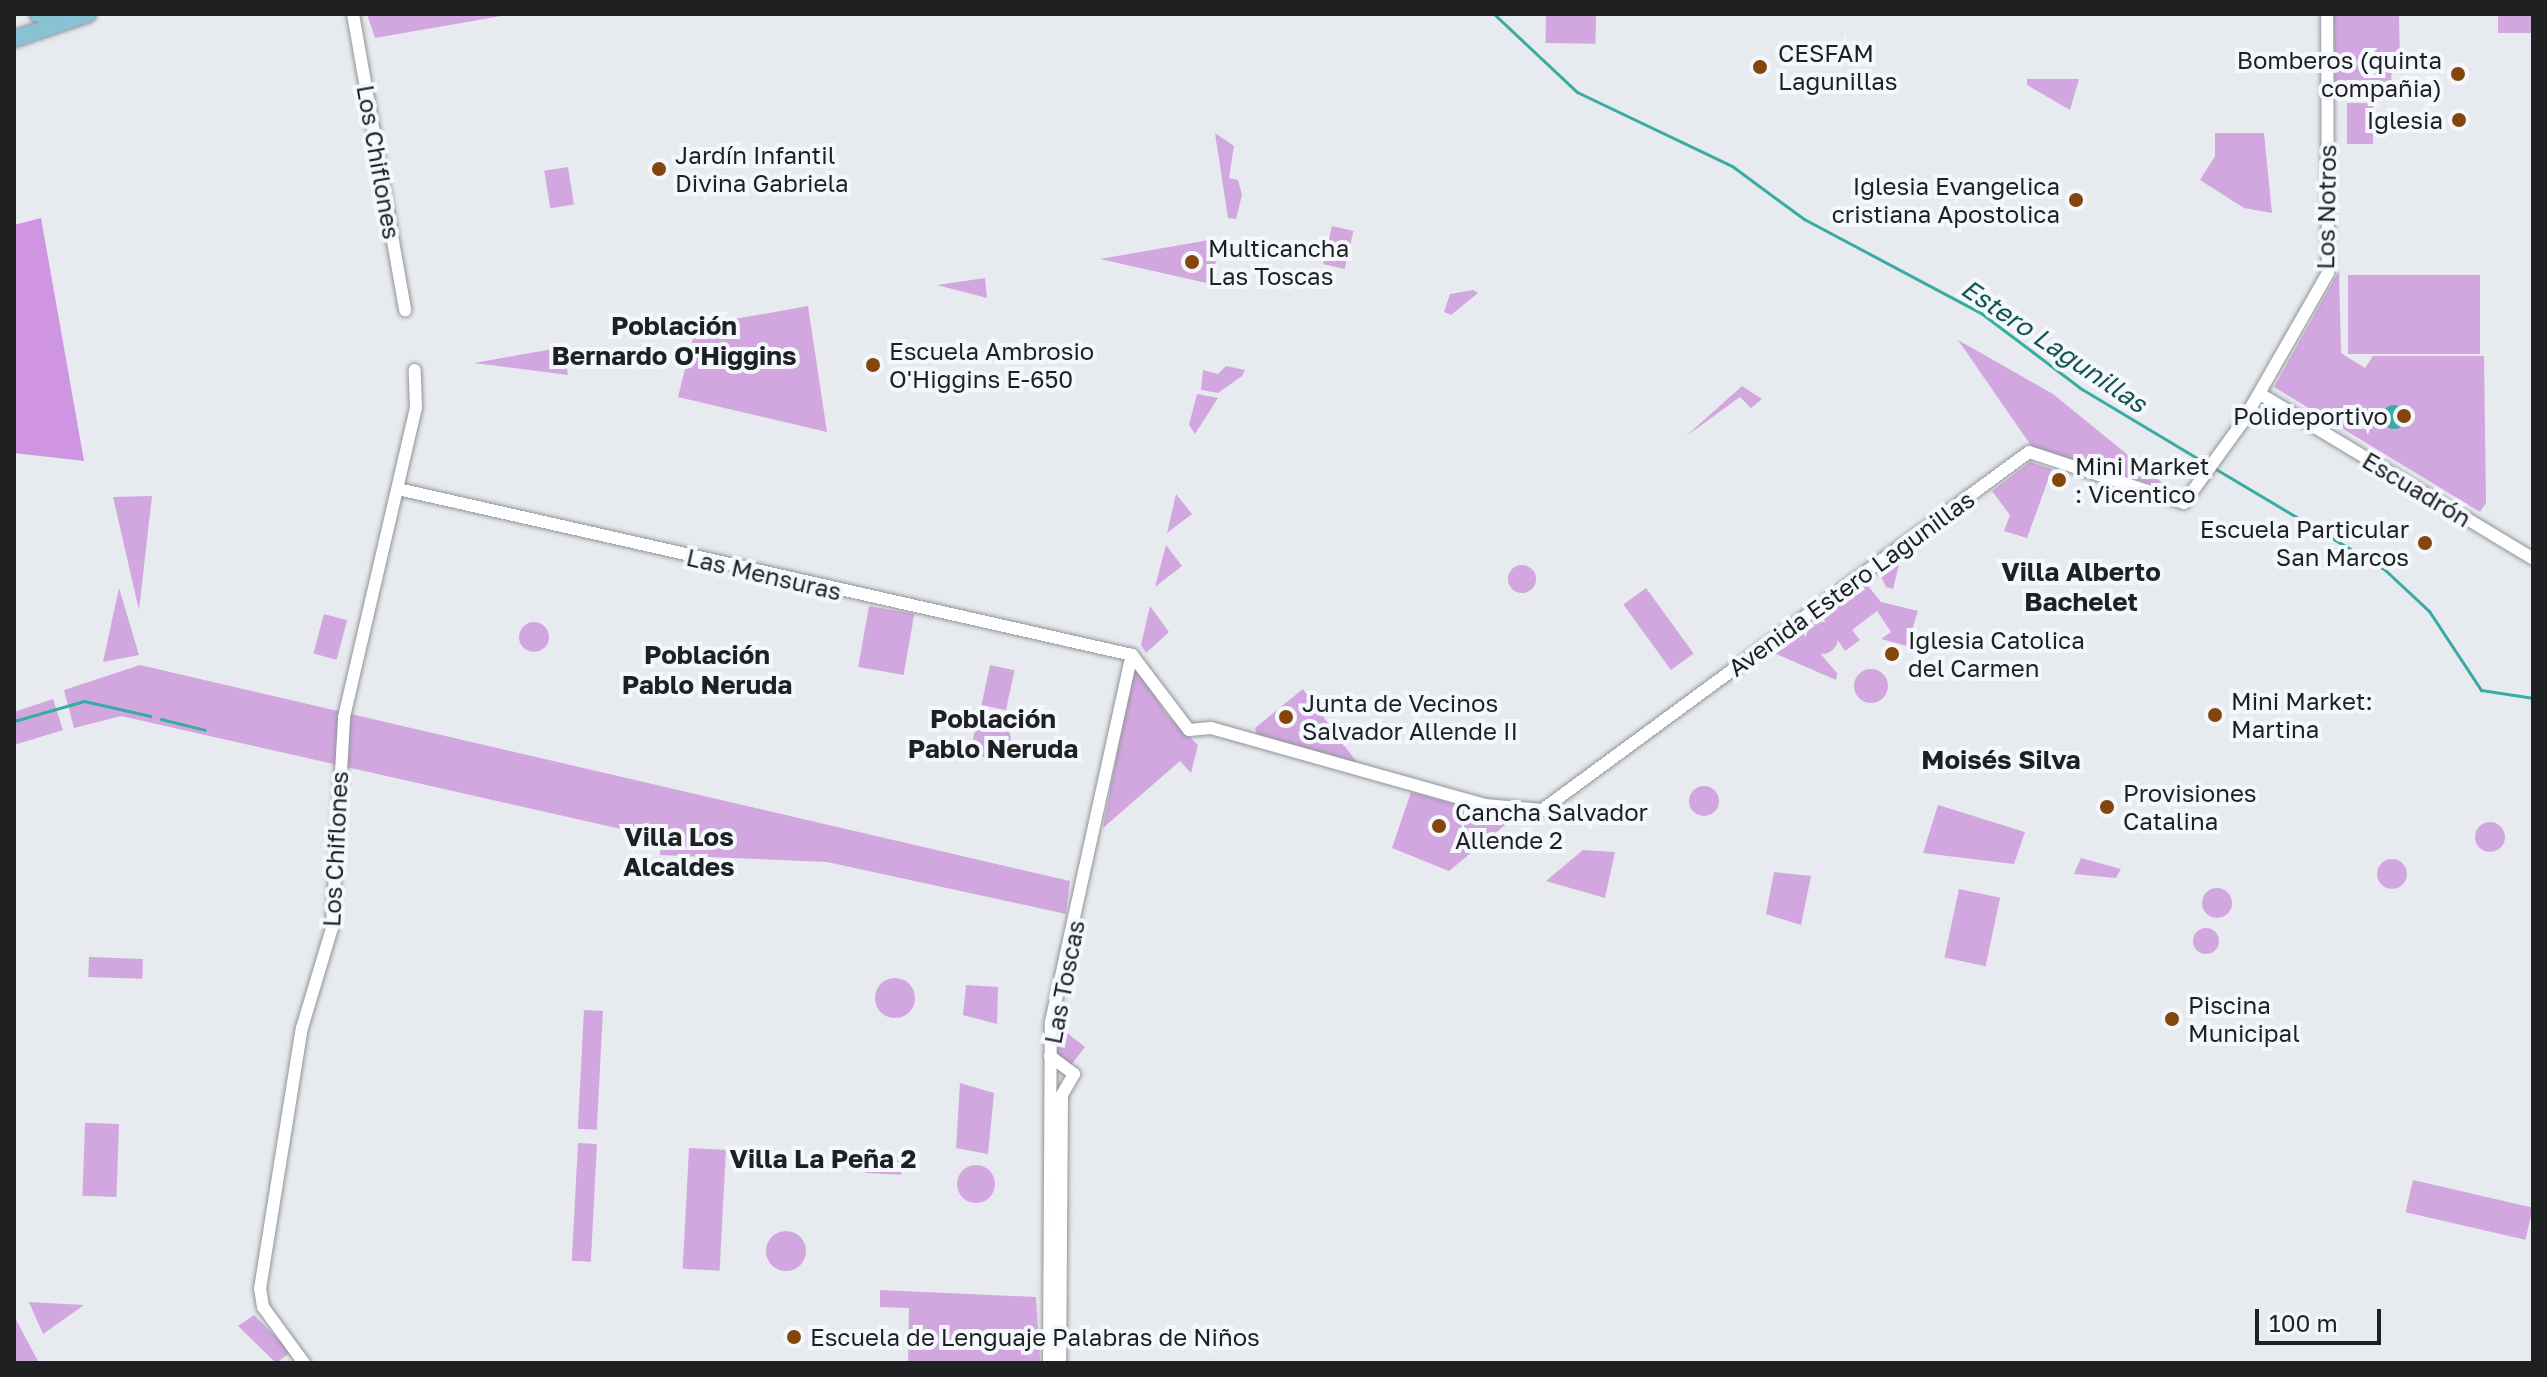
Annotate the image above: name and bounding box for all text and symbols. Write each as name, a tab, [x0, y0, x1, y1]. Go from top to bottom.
place label: CESFAM Lagunillas	[1778, 39, 1898, 95]
place label: Bomberos (quinta compañia)	[2237, 46, 2442, 102]
marker: CESFAM Lagunillas	[1749, 56, 1771, 78]
marker: Bomberos (quinta compañia)	[2449, 65, 2467, 83]
street label: Los Chiflones	[351, 83, 407, 241]
place label: Iglesia	[2367, 106, 2443, 134]
marker: Iglesia	[2450, 111, 2468, 129]
place label: Jardín Infantil Divina Gabriela	[675, 141, 849, 197]
street label: Los Notros	[2311, 144, 2341, 270]
marker: Jardín Infantil Divina Gabriela	[650, 160, 668, 178]
place label: Iglesia Evangelica cristiana Apostolica	[1832, 172, 2060, 228]
marker: Iglesia Evangelica cristiana Apostolica	[2067, 191, 2085, 209]
place label: Multicancha Las Toscas	[1208, 234, 1349, 290]
marker: Multicancha Las Toscas	[1183, 253, 1201, 271]
water label: Estero Lagunillas	[1955, 272, 2153, 420]
district label: Población Bernardo O'Higgins	[552, 310, 796, 372]
place label: Escuela Ambrosio O'Higgins E-650	[889, 337, 1094, 393]
marker: Escuela Ambrosio O'Higgins E-650	[864, 356, 882, 374]
place label: Polideportivo	[2233, 402, 2388, 430]
marker: Polideportivo	[2395, 407, 2413, 425]
street label: Escuadrón	[2357, 445, 2477, 533]
place label: Mini Market : Vicentico	[2075, 452, 2209, 508]
marker: Mini Market : Vicentico	[2050, 471, 2068, 489]
street label: Avenida Estero Lagunillas	[1722, 484, 1980, 682]
place label: Escuela Particular San Marcos	[2200, 515, 2409, 571]
marker: Escuela Particular San Marcos	[2416, 534, 2434, 552]
street label: Las Mensuras	[684, 542, 844, 606]
district label: Villa Alberto Bachelet	[2001, 556, 2161, 618]
place label: Iglesia Catolica del Carmen	[1908, 626, 2085, 682]
district label: Población Pablo Neruda	[622, 639, 792, 700]
marker: Iglesia Catolica del Carmen	[1883, 645, 1901, 663]
place label: Mini Market: Martina	[2231, 687, 2373, 743]
place label: Junta de Vecinos Salvador Allende II	[1302, 689, 1518, 745]
district label: Población Pablo Neruda	[908, 703, 1078, 764]
marker: Mini Market: Martina	[2206, 706, 2224, 724]
marker: Junta de Vecinos Salvador Allende II	[1277, 708, 1295, 726]
district label: Moisés Silva	[1921, 744, 2081, 776]
street label: Los Chiflones	[317, 770, 353, 928]
place label: Provisiones Catalina	[2123, 779, 2257, 835]
place label: Cancha Salvador Allende 2	[1455, 798, 1648, 854]
marker: Provisiones Catalina	[2098, 798, 2116, 816]
marker: Cancha Salvador Allende 2	[1430, 817, 1448, 835]
district label: Villa Los Alcaldes	[623, 821, 735, 882]
street label: Las Toscas	[1038, 918, 1090, 1046]
place label: Piscina Municipal	[2188, 991, 2300, 1047]
marker: Piscina Municipal	[2163, 1010, 2181, 1028]
district label: Villa La Peña 2	[730, 1143, 916, 1175]
scale bar	[2259, 1293, 2385, 1343]
text: 100 m	[2269, 1308, 2338, 1337]
place label: Escuela de Lenguaje Palabras de Niños	[810, 1323, 1260, 1351]
marker: Escuela de Lenguaje Palabras de Niños	[785, 1328, 803, 1346]

